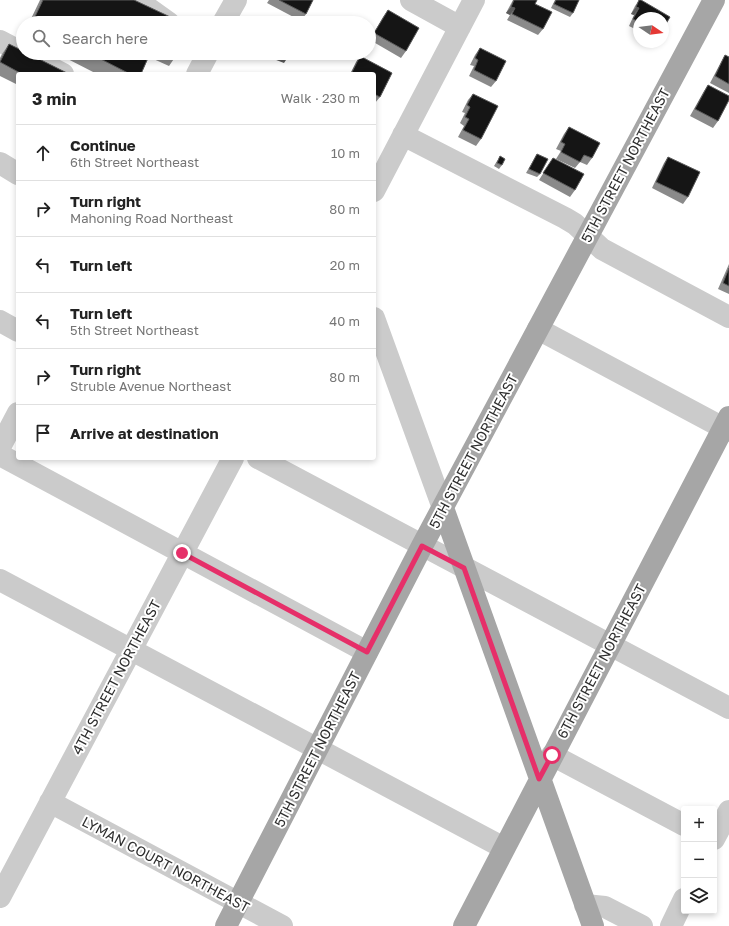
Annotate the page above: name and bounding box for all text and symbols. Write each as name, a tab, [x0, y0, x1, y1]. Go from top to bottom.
north arrow	[633, 12, 669, 48]
search box	[16, 16, 376, 60]
icon: search	[30, 27, 52, 49]
text: Search here	[62, 29, 148, 47]
street label: 5TH STREET NORTHEAST	[577, 85, 673, 245]
text: 3 min	[32, 88, 76, 109]
text: Walk · 230 m	[281, 90, 360, 106]
text: Continue	[70, 136, 136, 154]
icon: ahead	[32, 142, 54, 164]
text: 10 m	[331, 145, 360, 161]
text: 6th Street Northeast	[70, 154, 199, 170]
text: Turn right	[70, 192, 141, 210]
icon: right	[32, 198, 54, 220]
text: 80 m	[329, 201, 360, 217]
text: Mahoning Road Northeast	[70, 210, 233, 226]
icon: left	[32, 254, 54, 276]
text: Turn left	[70, 256, 132, 274]
text: 20 m	[330, 257, 360, 273]
text: Turn left	[70, 304, 132, 322]
icon: left	[32, 310, 54, 332]
text: 40 m	[329, 313, 360, 329]
text: 5th Street Northeast	[70, 322, 199, 338]
text: Turn right	[70, 360, 141, 378]
icon: right	[32, 366, 54, 388]
text: 80 m	[329, 369, 360, 385]
street label: 5TH STREET NORTHEAST	[425, 371, 521, 531]
text: Struble Avenue Northeast	[70, 378, 231, 394]
icon: arrive	[32, 422, 54, 444]
text: Arrive at destination	[70, 424, 219, 442]
route end	[173, 544, 191, 562]
street label: 6TH STREET NORTHEAST	[553, 580, 649, 741]
street label: 4TH STREET NORTHEAST	[68, 596, 164, 757]
street label: 5TH STREET NORTHEAST	[270, 668, 364, 830]
route start	[543, 746, 561, 764]
map controls	[681, 806, 717, 914]
button: +	[681, 806, 717, 842]
street label: LYMAN COURT NORTHEAST	[79, 812, 253, 916]
button: −	[681, 842, 717, 878]
button: layers	[681, 878, 717, 914]

